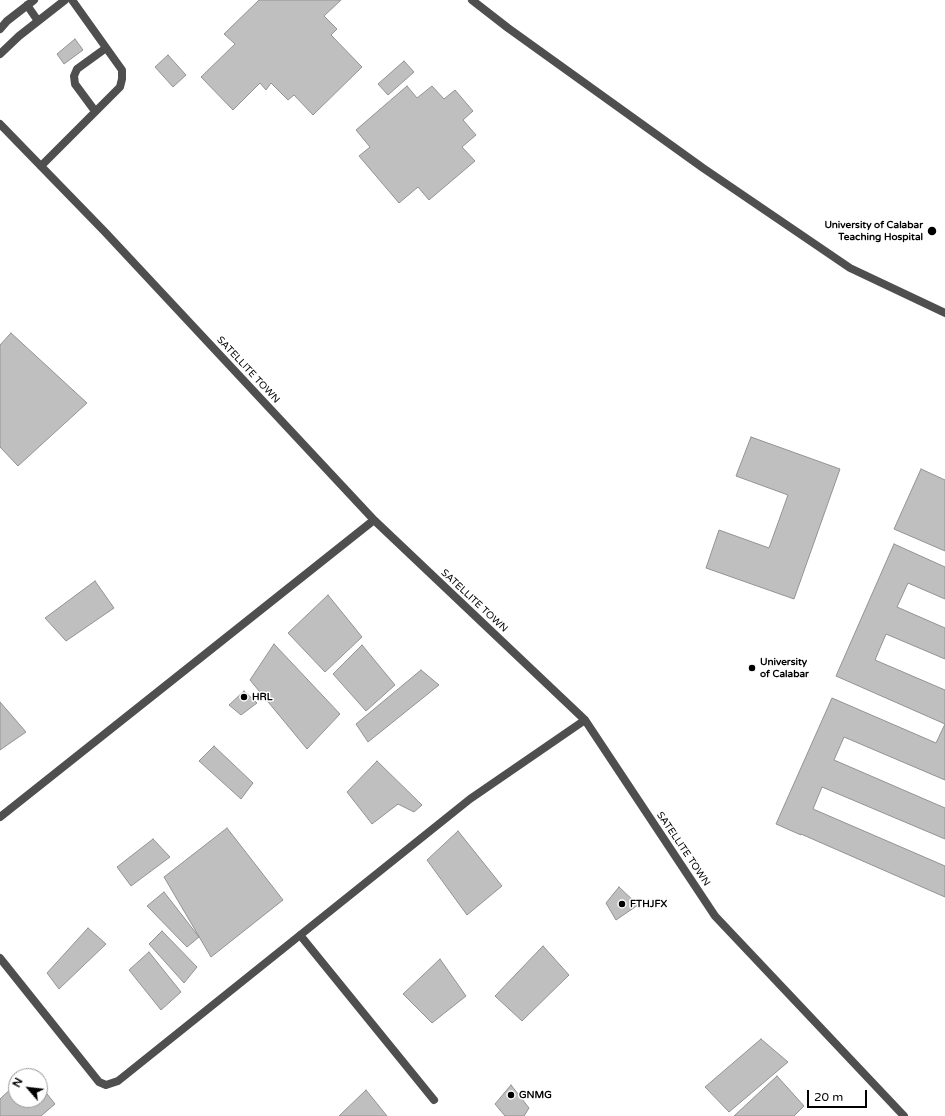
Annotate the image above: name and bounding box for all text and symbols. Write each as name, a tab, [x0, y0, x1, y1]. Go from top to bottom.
place label: University of Calabar Teaching Hospital	[824, 219, 923, 242]
marker: University of Calabar Teaching Hospital	[926, 225, 938, 237]
street label: SATELLITE TOWN	[214, 334, 282, 406]
street label: SATELLITE TOWN	[438, 567, 510, 635]
place label: University of Calabar	[760, 656, 809, 680]
marker: University of Calabar	[747, 663, 757, 673]
place label: HRL	[252, 691, 272, 703]
marker: HRL	[239, 692, 249, 702]
street label: SATELLITE TOWN	[654, 810, 712, 888]
place label: FTHJFX	[630, 898, 667, 910]
marker: FTHJFX	[617, 899, 627, 909]
north arrow	[8, 1068, 48, 1108]
text: N	[10, 1076, 26, 1090]
scale bar	[809, 1082, 869, 1108]
place label: GNMG	[519, 1089, 552, 1101]
marker: GNMG	[506, 1090, 516, 1100]
text: 20 m	[814, 1090, 843, 1104]

